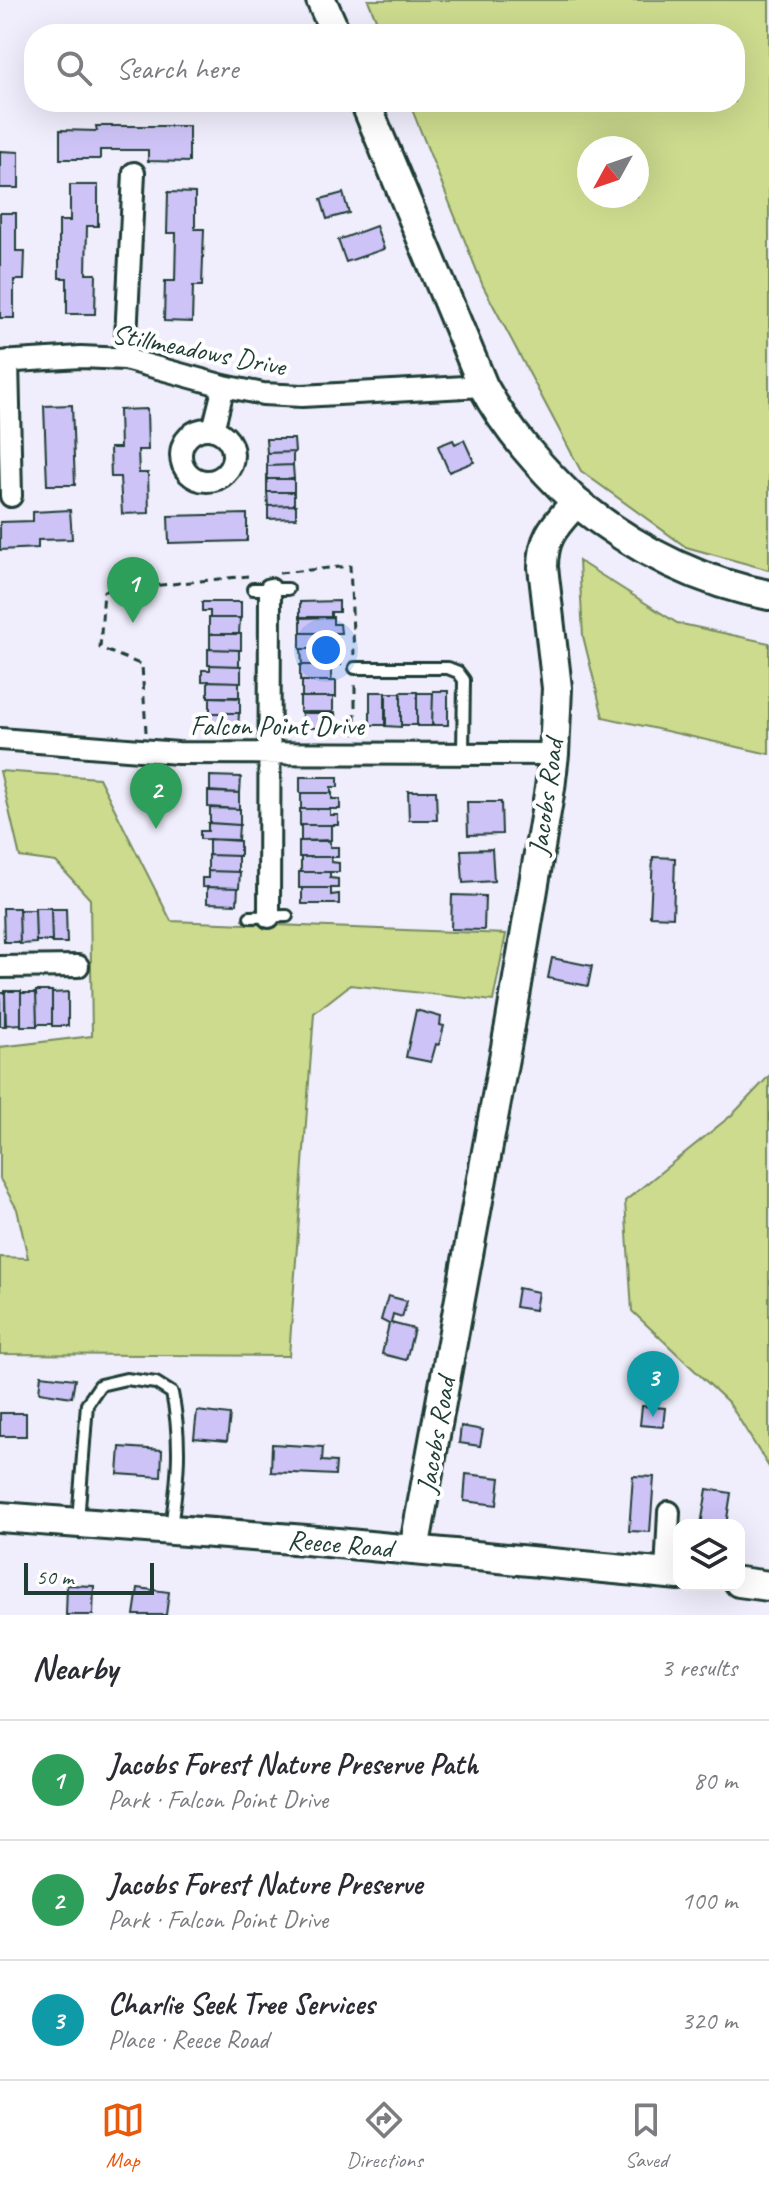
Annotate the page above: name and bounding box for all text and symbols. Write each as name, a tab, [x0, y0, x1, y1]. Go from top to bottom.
search box	[24, 24, 745, 112]
icon: search	[52, 46, 96, 90]
text: Search here	[116, 49, 238, 87]
north arrow	[577, 136, 649, 208]
street label: Stillmeadows Drive	[109, 316, 291, 384]
pin: 1	[107, 557, 159, 623]
your location	[306, 630, 346, 670]
street label: Falcon Point Drive	[190, 708, 366, 743]
street label: Jacobs Road	[520, 733, 572, 859]
pin: 2	[130, 763, 182, 829]
pin: 3	[627, 1351, 679, 1417]
street label: Jacobs Road	[408, 1371, 464, 1498]
map controls	[673, 1519, 745, 1591]
button: layers	[673, 1519, 745, 1591]
street label: Reece Road	[286, 1521, 398, 1566]
scale bar	[24, 1559, 154, 1595]
text: 50 m	[36, 1563, 73, 1591]
text: Nearby	[32, 1646, 118, 1689]
text: 3 results	[661, 1651, 737, 1684]
text: Jacobs Forest Nature Preserve Path	[108, 1745, 478, 1783]
text: 1	[52, 1764, 64, 1797]
text: 80 m	[693, 1764, 737, 1797]
text: Park · Falcon Point Drive	[108, 1783, 328, 1816]
text: Jacobs Forest Nature Preserve	[108, 1865, 422, 1903]
text: 2	[52, 1884, 64, 1917]
text: 100 m	[681, 1884, 737, 1917]
text: Park · Falcon Point Drive	[108, 1903, 328, 1936]
text: Charlie Seek Tree Services	[108, 1985, 375, 2023]
text: 3	[52, 2004, 64, 2037]
text: 320 m	[681, 2004, 737, 2037]
text: Place · Reece Road	[108, 2023, 268, 2056]
tab: Map	[101, 2098, 145, 2174]
tab: Directions	[346, 2098, 423, 2174]
tab: Saved	[624, 2098, 668, 2174]

